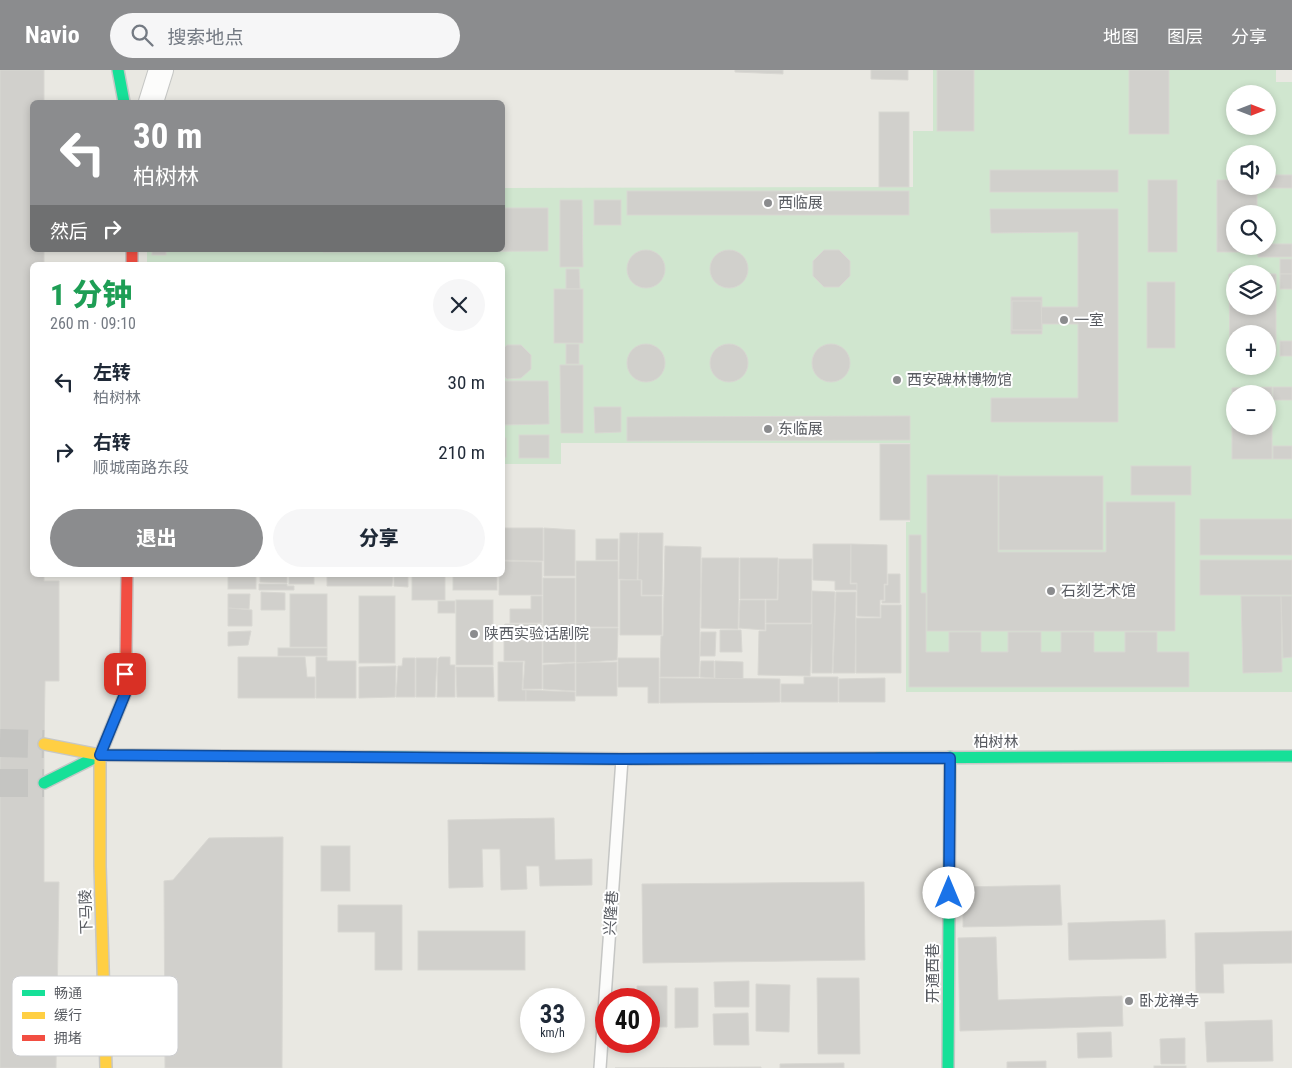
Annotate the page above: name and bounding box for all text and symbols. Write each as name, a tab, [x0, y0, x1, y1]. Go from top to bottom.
search box	[110, 13, 460, 58]
text: Navio	[25, 21, 80, 49]
icon: search	[128, 21, 156, 49]
text: 搜索地点	[168, 26, 244, 49]
text: 地图	[1103, 26, 1139, 47]
text: 图层	[1167, 26, 1203, 47]
text: 分享	[1231, 26, 1267, 47]
north arrow	[1226, 85, 1276, 135]
map controls	[1226, 85, 1276, 435]
text: 30 m	[133, 116, 202, 157]
icon: left	[50, 120, 115, 185]
button: sound	[1226, 145, 1276, 195]
text: 柏树林	[133, 164, 199, 189]
place label: 西临展	[778, 194, 823, 212]
marker: 西临展	[762, 197, 774, 209]
button: search	[1226, 205, 1276, 255]
icon: right	[98, 215, 126, 243]
text: 然后	[50, 220, 88, 243]
button: layers	[1226, 265, 1276, 315]
text: 1 分钟	[50, 277, 132, 312]
button: close	[433, 279, 485, 331]
place label: 一室	[1074, 311, 1104, 329]
text: 260 m · 09:10	[50, 314, 136, 333]
marker: 一室	[1058, 314, 1070, 326]
button: +	[1226, 325, 1276, 375]
text: 左转	[93, 361, 131, 384]
icon: left	[50, 368, 78, 396]
text: 30 m	[448, 371, 485, 394]
place label: 西安碑林博物馆	[907, 371, 1012, 389]
marker: 西安碑林博物馆	[891, 374, 903, 386]
button: −	[1226, 385, 1276, 435]
text: 柏树林	[93, 388, 141, 407]
place label: 东临展	[778, 420, 823, 438]
marker: 东临展	[762, 423, 774, 435]
text: 右转	[93, 431, 131, 454]
icon: right	[50, 438, 78, 466]
text: 210 m	[438, 441, 485, 464]
text: 顺城南路东段	[93, 458, 189, 477]
button: 退出	[50, 509, 263, 567]
button: 分享	[273, 509, 485, 567]
place label: 石刻艺术馆	[1061, 582, 1136, 600]
marker: 石刻艺术馆	[1045, 585, 1057, 597]
place label: 陕西实验话剧院	[484, 625, 589, 643]
marker: 陕西实验话剧院	[468, 628, 480, 640]
pin	[104, 653, 146, 695]
icon: arrive	[111, 660, 139, 688]
street label: 柏树林	[973, 733, 1019, 751]
position arrow	[922, 866, 974, 918]
street label: 下马陵	[76, 889, 96, 935]
street label: 兴隆巷	[600, 890, 622, 936]
street label: 开通西巷	[924, 943, 942, 1003]
legend	[12, 976, 178, 1056]
text: 畅通	[54, 985, 82, 1001]
speed limit sign: 40	[595, 988, 660, 1053]
place label: 卧龙禅寺	[1139, 992, 1199, 1010]
marker: 卧龙禅寺	[1123, 995, 1135, 1007]
text: 33	[540, 1000, 565, 1029]
text: 缓行	[54, 1007, 82, 1023]
text: km/h	[540, 1026, 565, 1040]
text: 拥堵	[54, 1030, 82, 1046]

